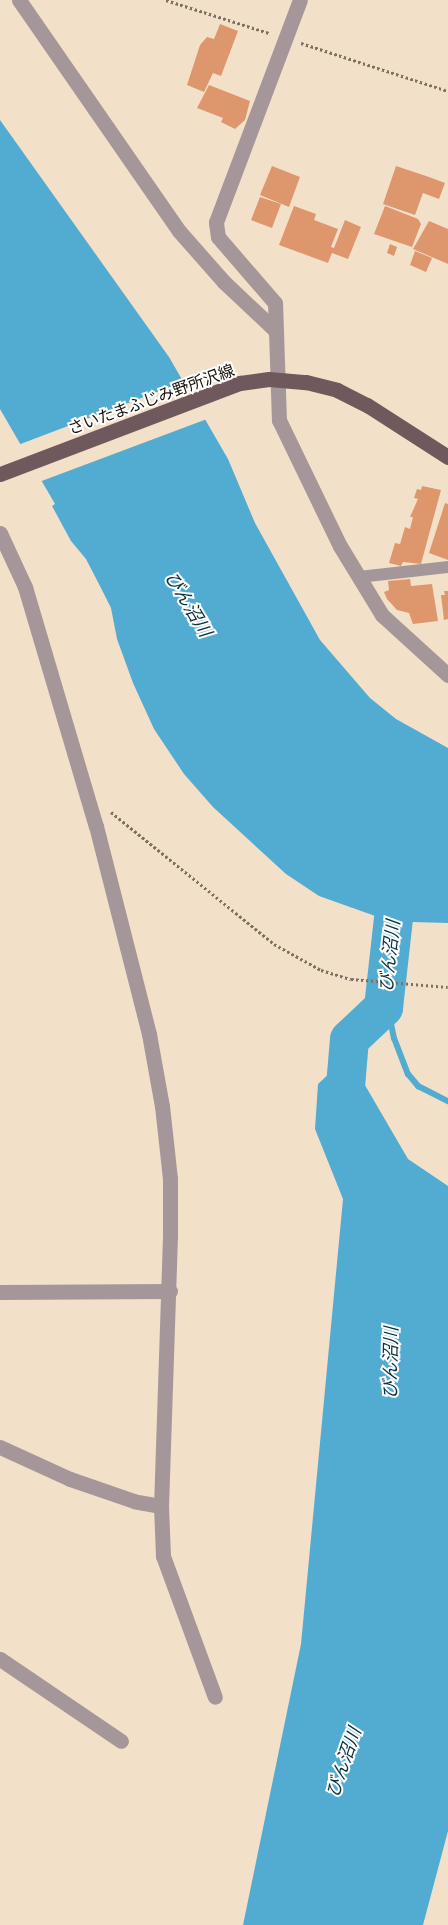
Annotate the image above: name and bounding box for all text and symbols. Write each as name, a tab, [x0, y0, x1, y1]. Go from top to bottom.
street label: さいたまふじみ野所沢線	[65, 360, 237, 438]
water label: びん沼川	[161, 568, 217, 640]
water label: びん沼川	[374, 919, 404, 993]
water label: びん沼川	[379, 1327, 401, 1399]
water label: びん沼川	[321, 1724, 365, 1800]

